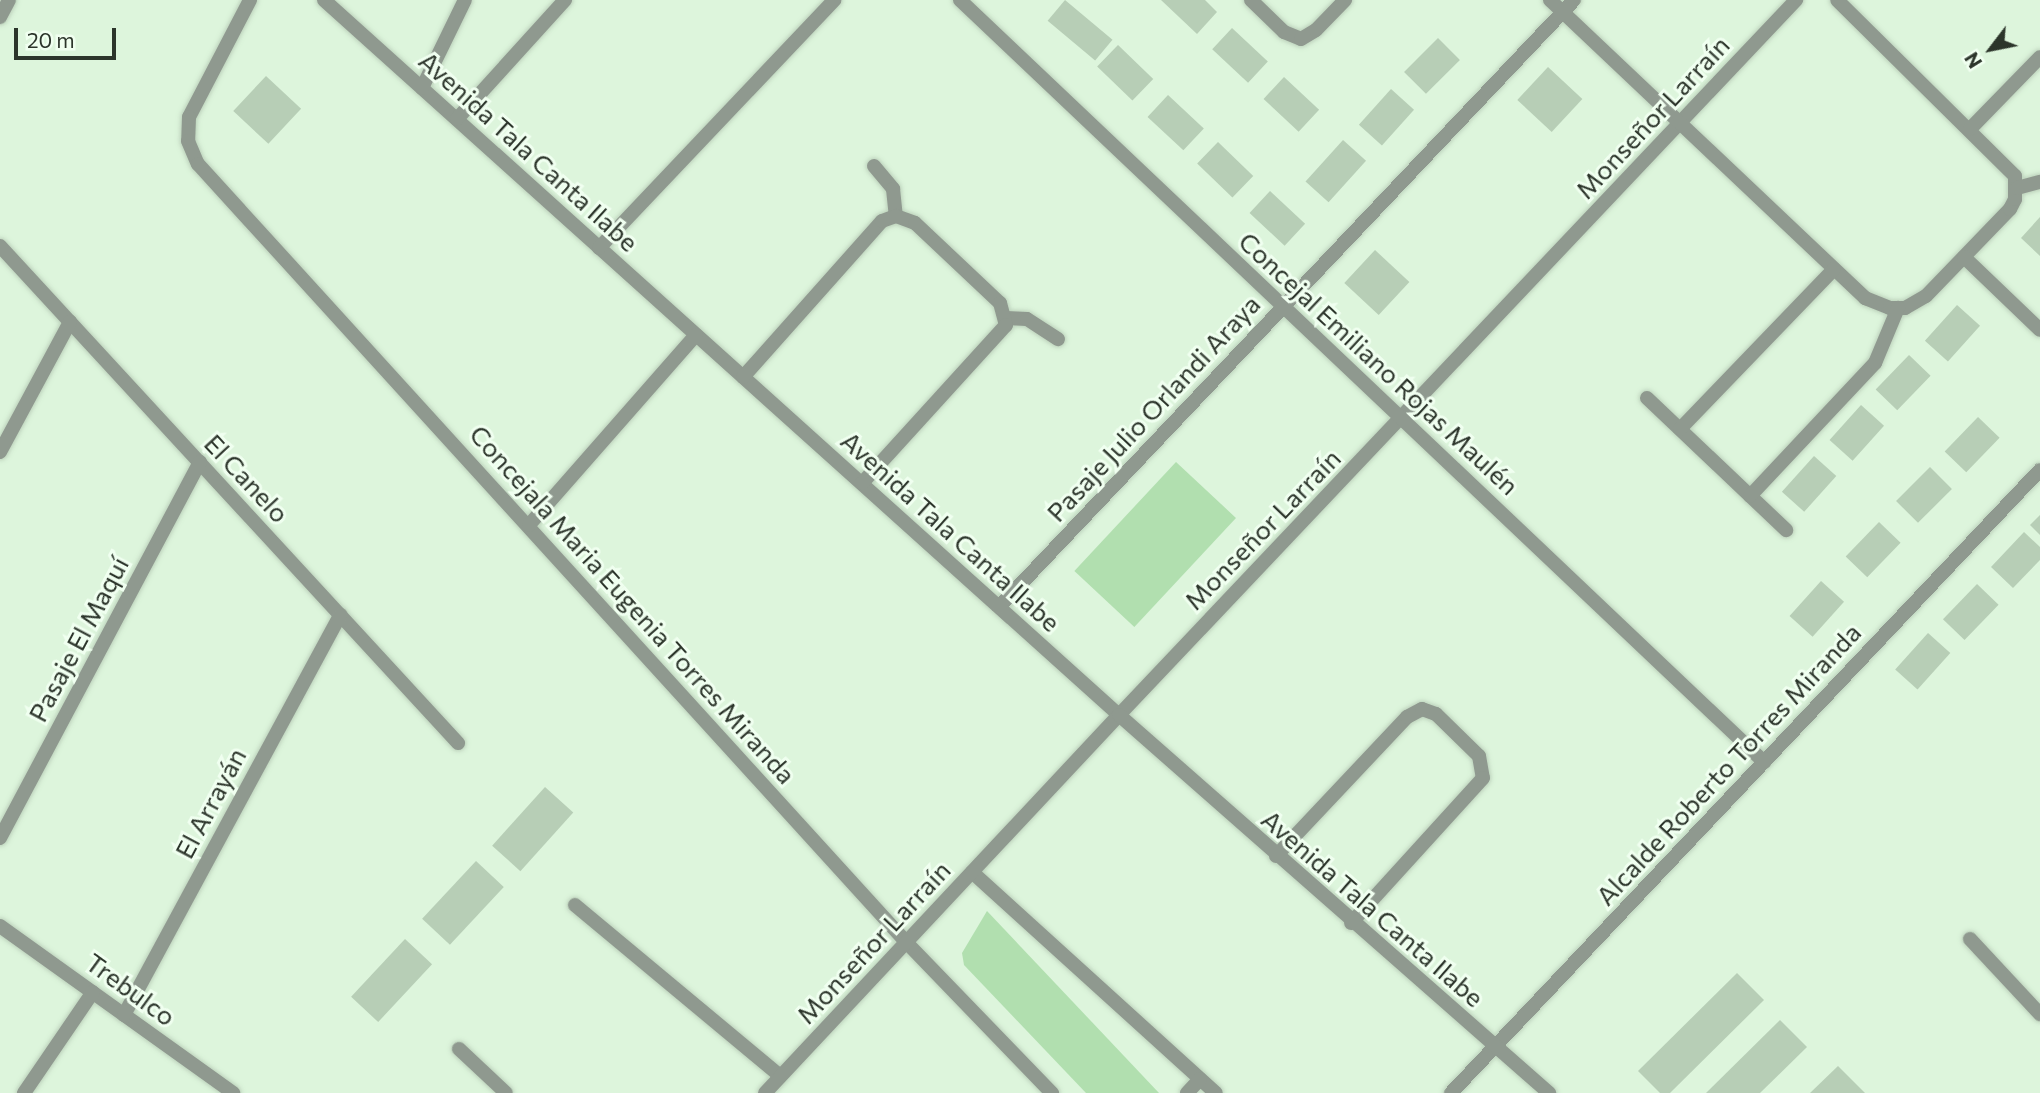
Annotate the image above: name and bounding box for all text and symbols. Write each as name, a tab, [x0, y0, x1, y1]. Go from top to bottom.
scale bar	[18, 14, 119, 58]
north arrow	[1956, 14, 2026, 84]
text: 20 m	[27, 27, 75, 52]
street label: Monseñor Larraín	[1569, 29, 1735, 205]
street label: Avenida Tala Canta Ilabe	[413, 44, 645, 258]
text: N	[1959, 48, 1986, 73]
street label: Concejal Emiliano Rojas Maulén	[1233, 225, 1525, 501]
street label: Pasaje Julio Orlandi Araya	[1040, 288, 1266, 528]
street label: Concejala Maria Eugenia Torres Miranda	[464, 418, 802, 790]
street label: Avenida Tala Canta Ilabe	[835, 424, 1067, 638]
street label: El Canelo	[198, 427, 296, 529]
street label: Monseñor Larraín	[1178, 442, 1346, 616]
street label: Pasaje El Maquí	[21, 551, 135, 727]
street label: Alcalde Roberto Torres Miranda	[1589, 617, 1867, 911]
street label: El Arrayán	[168, 743, 252, 863]
street label: Avenida Tala Canta Ilabe	[1256, 803, 1490, 1013]
street label: Monseñor Larraín	[790, 854, 956, 1030]
street label: Trebulco	[80, 946, 182, 1032]

